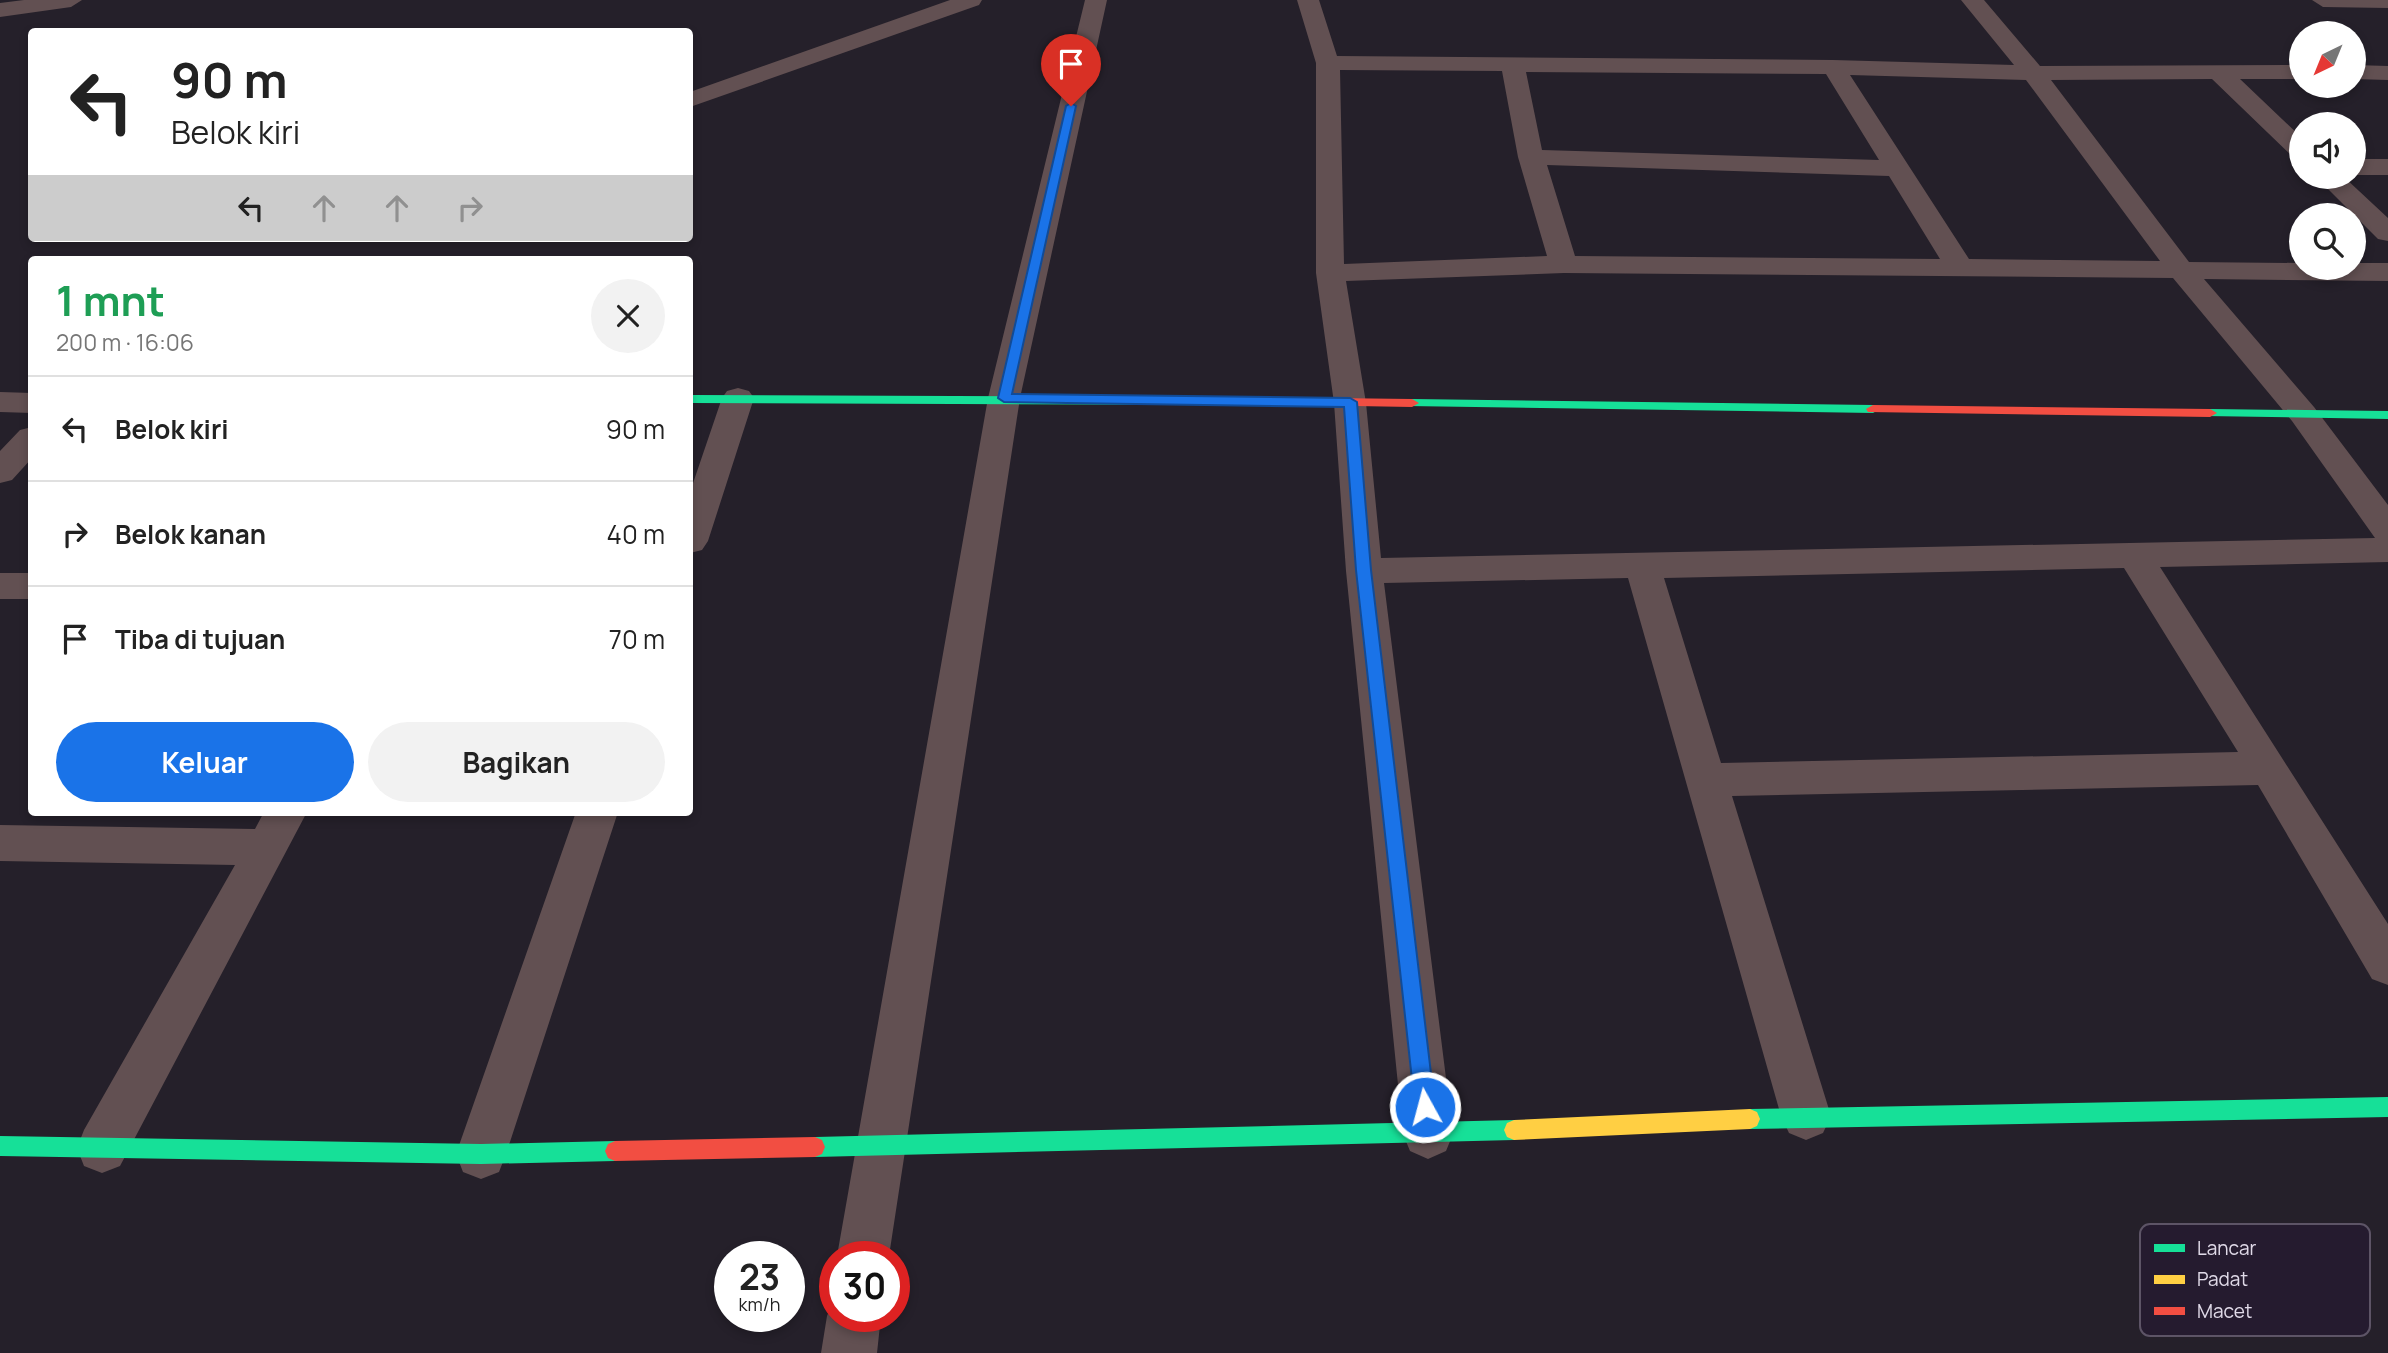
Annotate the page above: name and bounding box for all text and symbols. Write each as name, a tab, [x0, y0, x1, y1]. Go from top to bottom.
north arrow	[2289, 21, 2366, 98]
map controls	[2289, 21, 2366, 280]
pin	[1041, 34, 1101, 106]
icon: arrive	[1052, 45, 1090, 83]
text: 90 m	[171, 46, 288, 113]
icon: left	[56, 56, 147, 147]
text: Belok kiri	[171, 110, 300, 154]
button: sound	[2289, 112, 2366, 189]
icon: left	[232, 189, 270, 227]
icon: ahead	[305, 189, 343, 227]
icon: ahead	[378, 189, 416, 227]
icon: right	[451, 189, 489, 227]
button: search	[2289, 203, 2366, 280]
text: 1 mnt	[56, 271, 165, 329]
button: close	[591, 279, 665, 353]
text: 200 m · 16:06	[56, 326, 194, 358]
icon: left	[56, 410, 94, 448]
text: Belok kiri	[115, 411, 229, 447]
text: 90 m	[606, 411, 665, 447]
icon: right	[56, 515, 94, 553]
text: Belok kanan	[115, 516, 266, 552]
text: 40 m	[607, 516, 665, 552]
icon: arrive	[56, 620, 94, 658]
text: Tiba di tujuan	[115, 621, 285, 657]
text: 70 m	[609, 621, 665, 657]
button: Keluar	[56, 722, 354, 802]
button: Bagikan	[368, 722, 665, 802]
position arrow	[1388, 1070, 1462, 1144]
legend	[2140, 1224, 2370, 1336]
text: Lancar	[2197, 1235, 2256, 1261]
speed limit sign: 30	[819, 1241, 910, 1332]
text: 23	[739, 1253, 780, 1301]
text: Padat	[2197, 1266, 2248, 1292]
text: km/h	[739, 1292, 780, 1316]
text: Macet	[2197, 1298, 2252, 1324]

